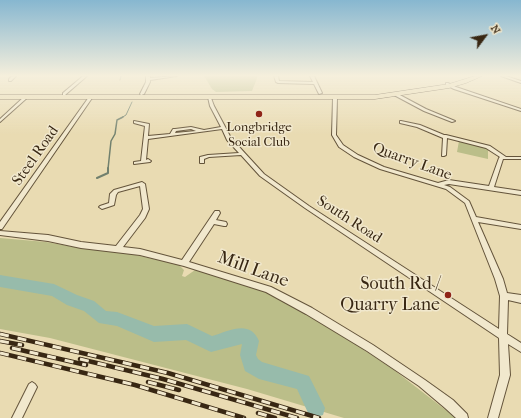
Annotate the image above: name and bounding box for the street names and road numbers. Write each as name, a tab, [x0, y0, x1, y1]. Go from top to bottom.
street label: Steel Road	[9, 123, 63, 189]
street label: Quarry Lane	[370, 139, 454, 185]
street label: South Road	[313, 192, 385, 248]
street label: Mill Lane	[214, 247, 292, 293]

